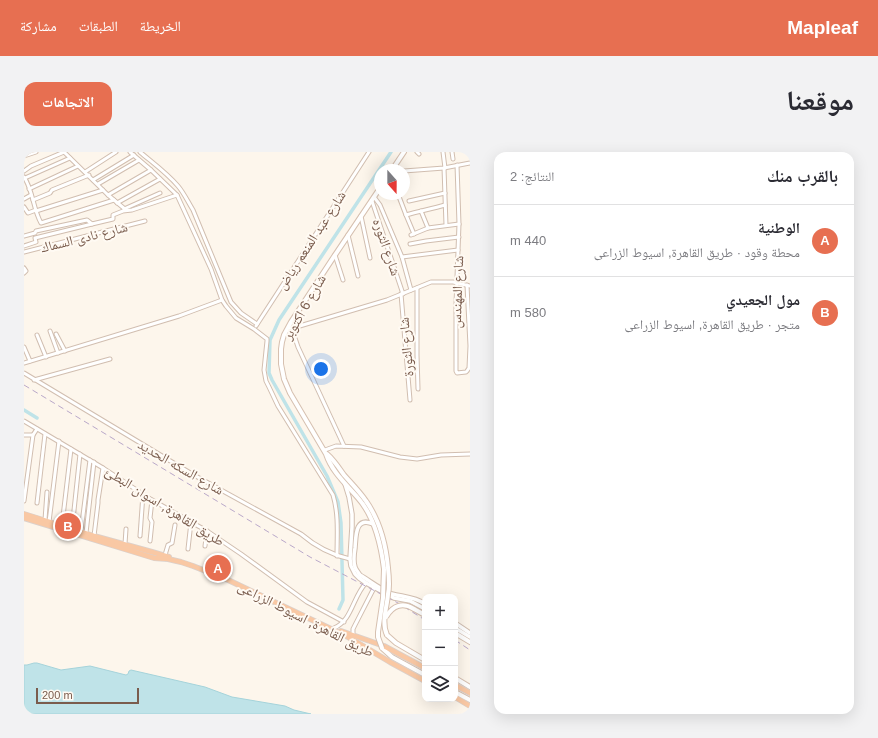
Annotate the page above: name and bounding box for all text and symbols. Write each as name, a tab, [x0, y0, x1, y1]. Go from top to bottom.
text: Mapleaf	[787, 17, 858, 38]
text: مشاركة	[20, 18, 57, 34]
text: الطبقات	[79, 18, 118, 34]
text: الخريطة	[140, 18, 181, 34]
button: الاتجاهات	[24, 82, 112, 126]
text: موقعنا	[786, 85, 854, 116]
north arrow	[374, 164, 410, 200]
text: بالقرب منك	[767, 167, 838, 186]
text: النتائج: 2	[510, 169, 554, 184]
street label: شارع عبد المنعم رياض	[273, 188, 351, 293]
street label: شارع الثوره	[368, 216, 404, 278]
street label: شارع نادى السماك	[39, 218, 130, 257]
text: الوطنية	[758, 219, 800, 236]
text: 440 m	[510, 233, 546, 248]
text: A	[820, 233, 830, 248]
text: محطة وقود · طريق القاهرة, اسيوط الزراعى	[594, 245, 800, 260]
street label: شارع المهندس	[448, 255, 468, 329]
street label: شارع 6 اكتوبر	[278, 272, 331, 344]
text: مول الجعيدي	[726, 291, 800, 308]
text: 580 m	[510, 305, 546, 320]
text: B	[820, 305, 830, 320]
street label: شارع الثورة	[395, 316, 419, 377]
text: متجر · طريق القاهرة, اسيوط الزراعى	[624, 317, 800, 332]
your location	[311, 359, 331, 379]
street label: شارع السكه الحديد	[134, 436, 227, 500]
street label: طريق القاهرة, اسوان البطئ	[101, 463, 228, 551]
pin: B	[55, 511, 81, 541]
pin: A	[205, 553, 231, 583]
street label: طريق القاهرة, اسيوط الزراعى	[235, 578, 377, 662]
map controls	[422, 594, 458, 702]
button: +	[422, 594, 458, 630]
button: −	[422, 630, 458, 666]
button: layers	[422, 666, 458, 702]
scale bar	[36, 686, 139, 705]
text: 200 m	[42, 689, 73, 701]

